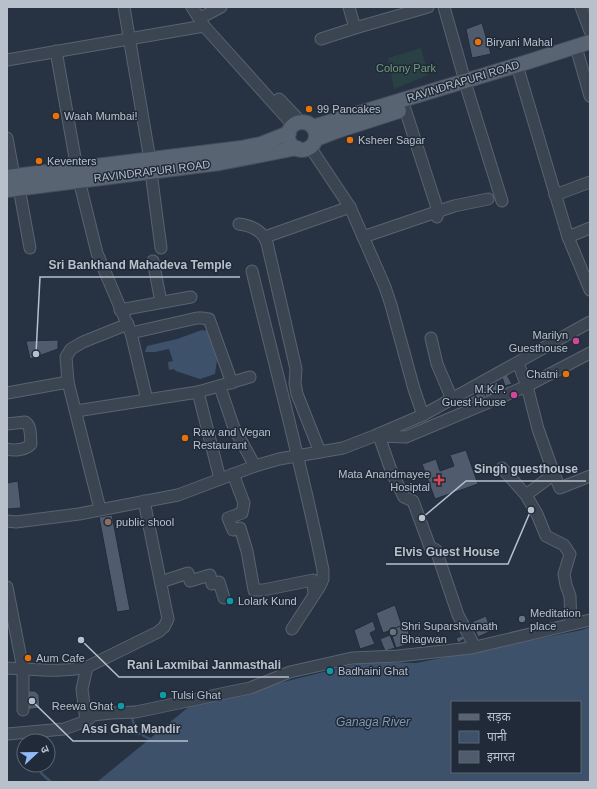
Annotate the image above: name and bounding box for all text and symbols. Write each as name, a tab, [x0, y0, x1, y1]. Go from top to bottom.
place label: Biryani Mahal	[486, 36, 553, 48]
marker: Biryani Mahal	[473, 37, 483, 47]
street label: RAVINDRAPURI ROAD	[405, 58, 521, 104]
park label: Colony Park	[376, 62, 436, 74]
place label: 99 Pancakes	[317, 103, 381, 115]
marker: 99 Pancakes	[304, 104, 314, 114]
place label: Waah Mumbai!	[64, 110, 138, 122]
marker: Waah Mumbai!	[51, 111, 61, 121]
place label: Ksheer Sagar	[358, 134, 426, 146]
marker: Ksheer Sagar	[345, 135, 355, 145]
place label: Keventers	[47, 155, 97, 167]
marker: Keventers	[34, 156, 44, 166]
street label: RAVINDRAPURI ROAD	[93, 158, 211, 184]
callout: Sri Bankhand Mahadeva Temple	[40, 253, 240, 277]
text: Sri Bankhand Mahadeva Temple	[48, 258, 232, 272]
place label: Marilyn Guesthouse	[509, 329, 568, 354]
marker: Marilyn Guesthouse	[571, 336, 581, 346]
place label: Chatni	[526, 368, 558, 380]
marker: Chatni	[561, 369, 571, 379]
place label: M.K.P. Guest House	[442, 383, 506, 408]
marker: M.K.P. Guest House	[509, 390, 519, 400]
place label: Raw and Vegan Restaurant	[193, 426, 271, 451]
marker: Raw and Vegan Restaurant	[180, 433, 190, 443]
callout: Singh guesthouse	[466, 457, 586, 481]
text: Singh guesthouse	[474, 462, 578, 476]
place label: Mata Anandmayee Hosiptal	[338, 468, 430, 493]
marker: Mata Anandmayee Hosiptal	[433, 474, 445, 486]
place label: public shool	[116, 516, 174, 528]
marker: public shool	[103, 517, 113, 527]
callout: Elvis Guest House	[386, 540, 508, 564]
text: Elvis Guest House	[394, 545, 500, 559]
place label: Lolark Kund	[238, 595, 297, 607]
marker: Lolark Kund	[225, 596, 235, 606]
place label: Meditation place	[530, 607, 581, 632]
marker: Meditation place	[517, 614, 527, 624]
place label: Shri Suparshvanath Bhagwan	[401, 620, 498, 645]
marker: Shri Suparshvanath Bhagwan	[388, 627, 398, 637]
place label: Aum Cafe	[36, 652, 85, 664]
marker: Aum Cafe	[23, 653, 33, 663]
callout: Rani Laxmibai Janmasthali	[119, 653, 289, 677]
text: Rani Laxmibai Janmasthali	[127, 658, 281, 672]
place label: Badhaini Ghat	[338, 665, 408, 677]
marker: Badhaini Ghat	[325, 666, 335, 676]
place label: Tulsi Ghat	[171, 689, 221, 701]
marker: Tulsi Ghat	[158, 690, 168, 700]
place label: Reewa Ghat	[52, 700, 113, 712]
marker: Reewa Ghat	[116, 701, 126, 711]
legend	[451, 701, 581, 773]
text: सड़क	[487, 710, 512, 724]
water label: Ganaga River	[336, 715, 411, 729]
callout: Assi Ghat Mandir	[73, 717, 188, 741]
text: Assi Ghat Mandir	[82, 722, 181, 736]
text: पानी	[487, 729, 508, 744]
north arrow	[16, 733, 56, 773]
text: उ	[39, 744, 52, 755]
text: इमारत	[487, 750, 516, 764]

